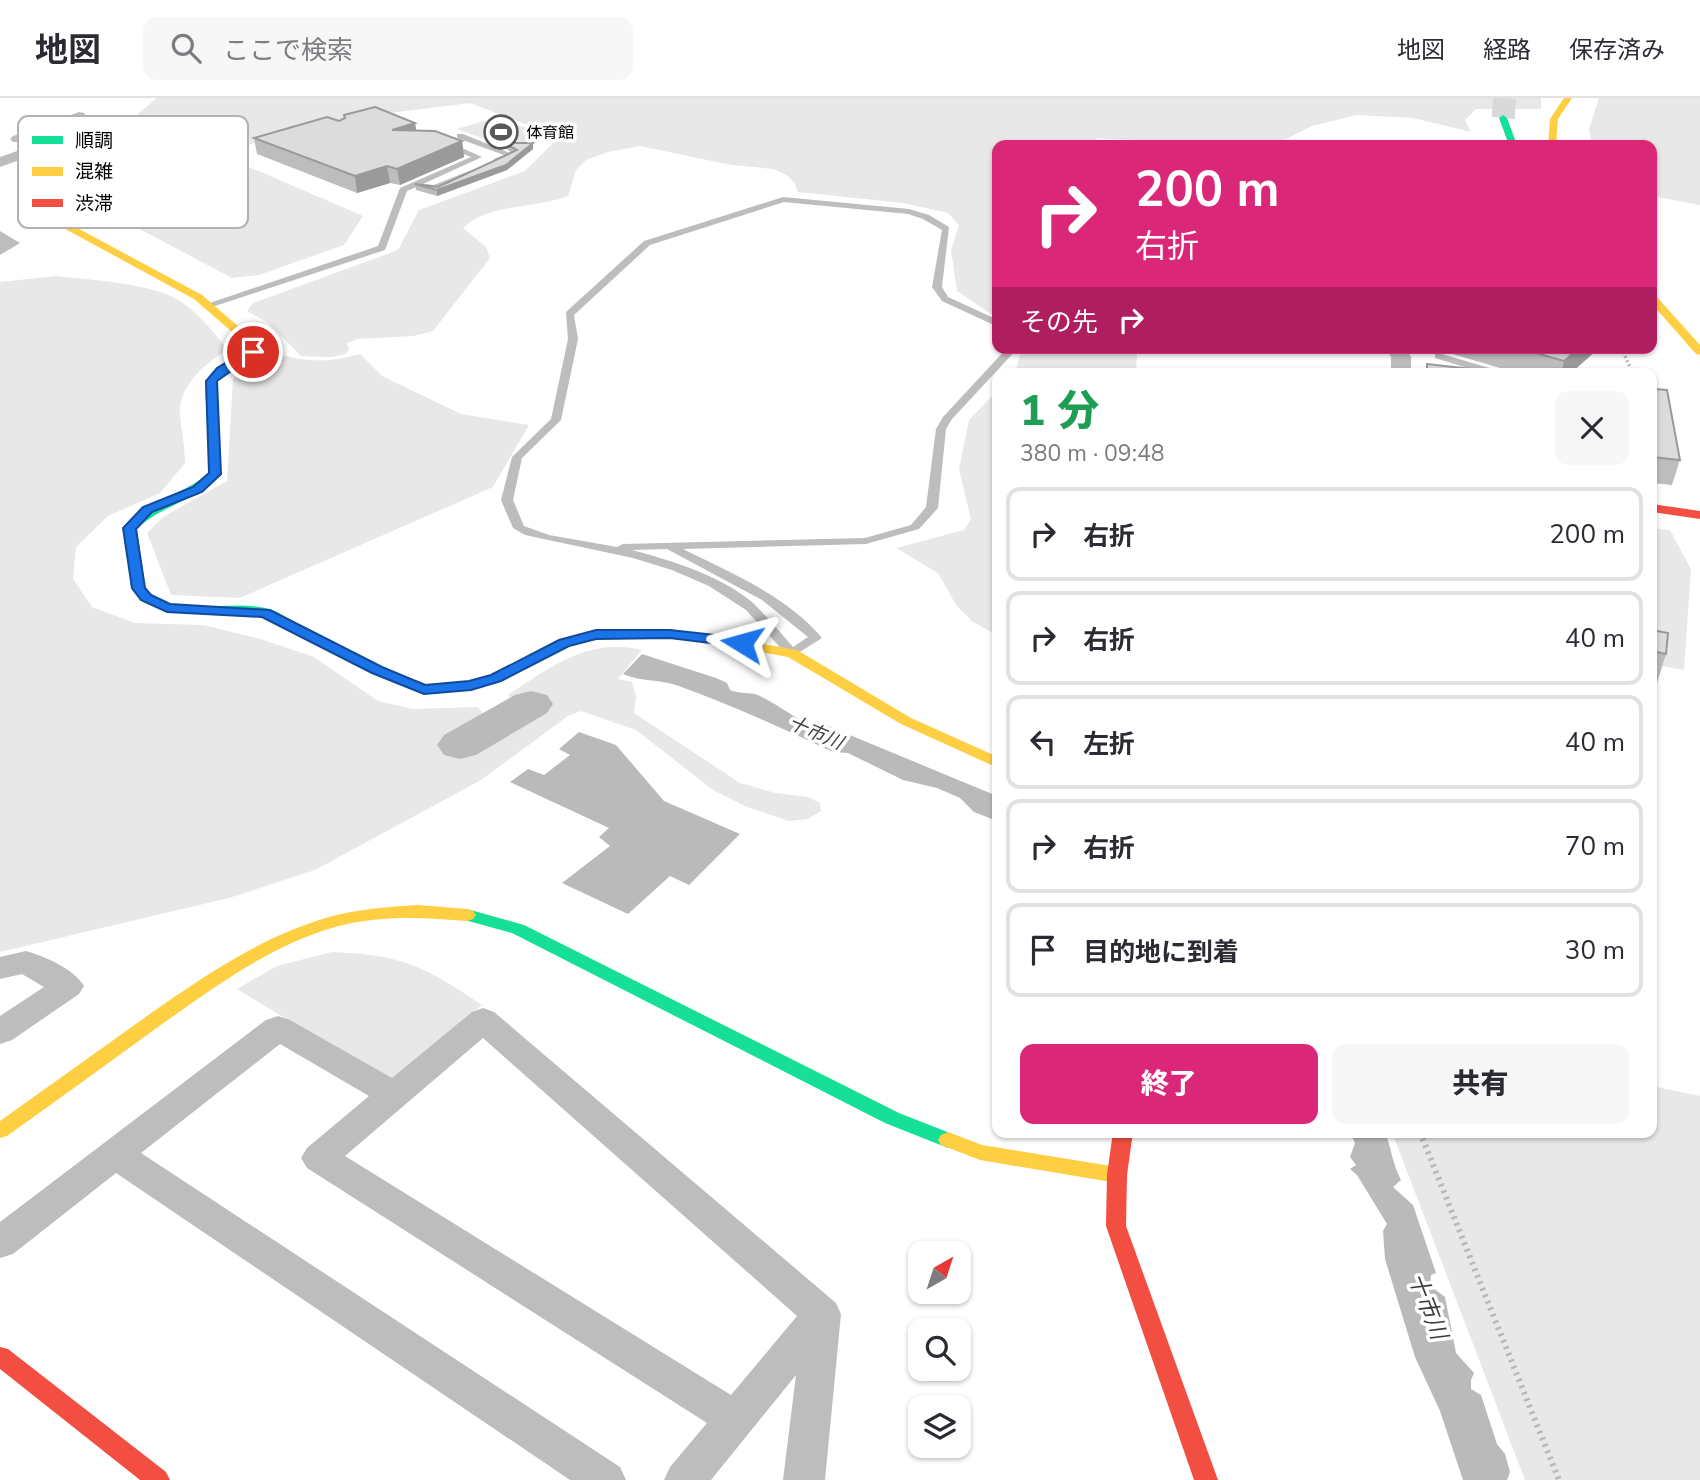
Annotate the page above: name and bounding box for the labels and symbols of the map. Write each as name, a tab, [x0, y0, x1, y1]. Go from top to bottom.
sports icon: 体育館	[482, 113, 520, 151]
legend	[18, 116, 248, 228]
place label: 体育館	[526, 122, 574, 144]
text: 順調	[75, 128, 113, 154]
text: 混雑	[75, 159, 113, 185]
text: 渋滞	[75, 191, 113, 217]
pin	[223, 322, 283, 382]
position arrow	[705, 606, 779, 680]
water label: 十市川	[784, 710, 849, 757]
north arrow	[908, 1241, 971, 1304]
water label: 十市川	[1401, 1268, 1455, 1347]

